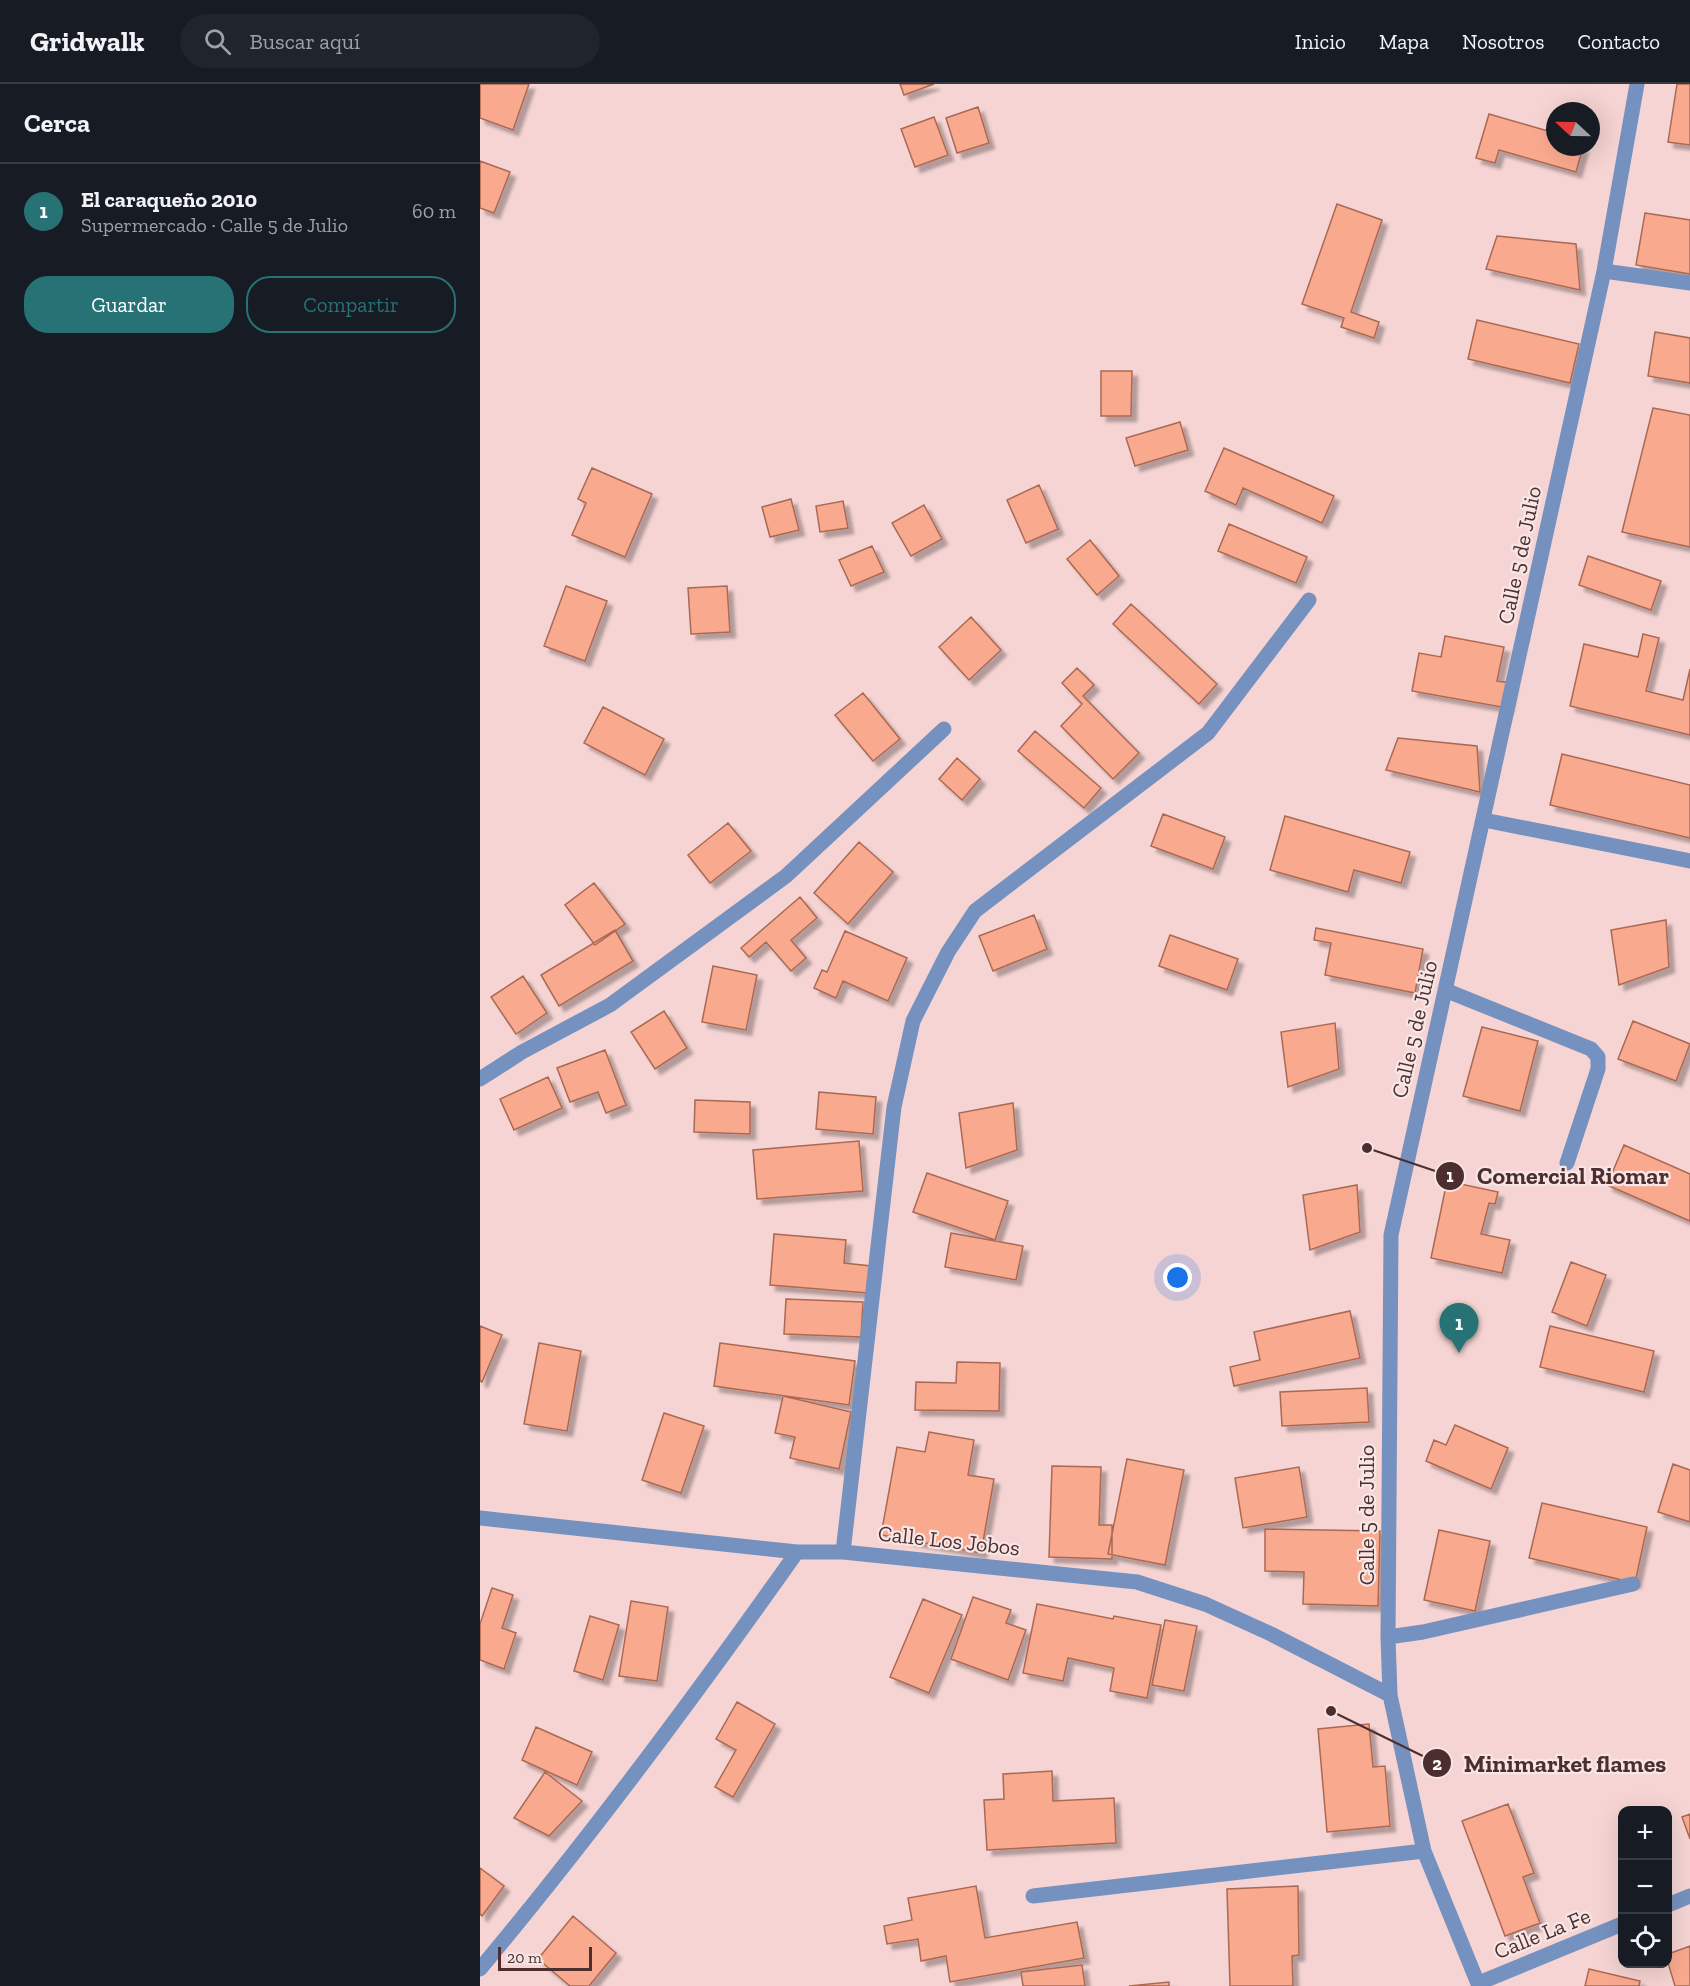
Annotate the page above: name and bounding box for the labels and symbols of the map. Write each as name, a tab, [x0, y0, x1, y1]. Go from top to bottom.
north arrow	[1546, 102, 1600, 156]
street label: Calle 5 de Julio	[1492, 484, 1547, 627]
street label: Calle 5 de Julio	[1386, 958, 1443, 1101]
callout: Comercial Riomar	[1435, 1155, 1681, 1197]
text: Comercial Riomar	[1477, 1161, 1669, 1190]
text: 1	[1446, 1165, 1454, 1187]
your location	[1163, 1263, 1192, 1292]
pin: 1	[1440, 1304, 1478, 1353]
street label: Calle 5 de Julio	[1353, 1445, 1380, 1585]
street label: Calle Los Jobos	[877, 1520, 1021, 1561]
callout: Minimarket flames	[1422, 1742, 1679, 1784]
text: Minimarket flames	[1464, 1749, 1666, 1778]
text: 2	[1432, 1753, 1442, 1775]
street label: Calle La Fe	[1490, 1902, 1594, 1965]
scale bar	[498, 1944, 592, 1972]

